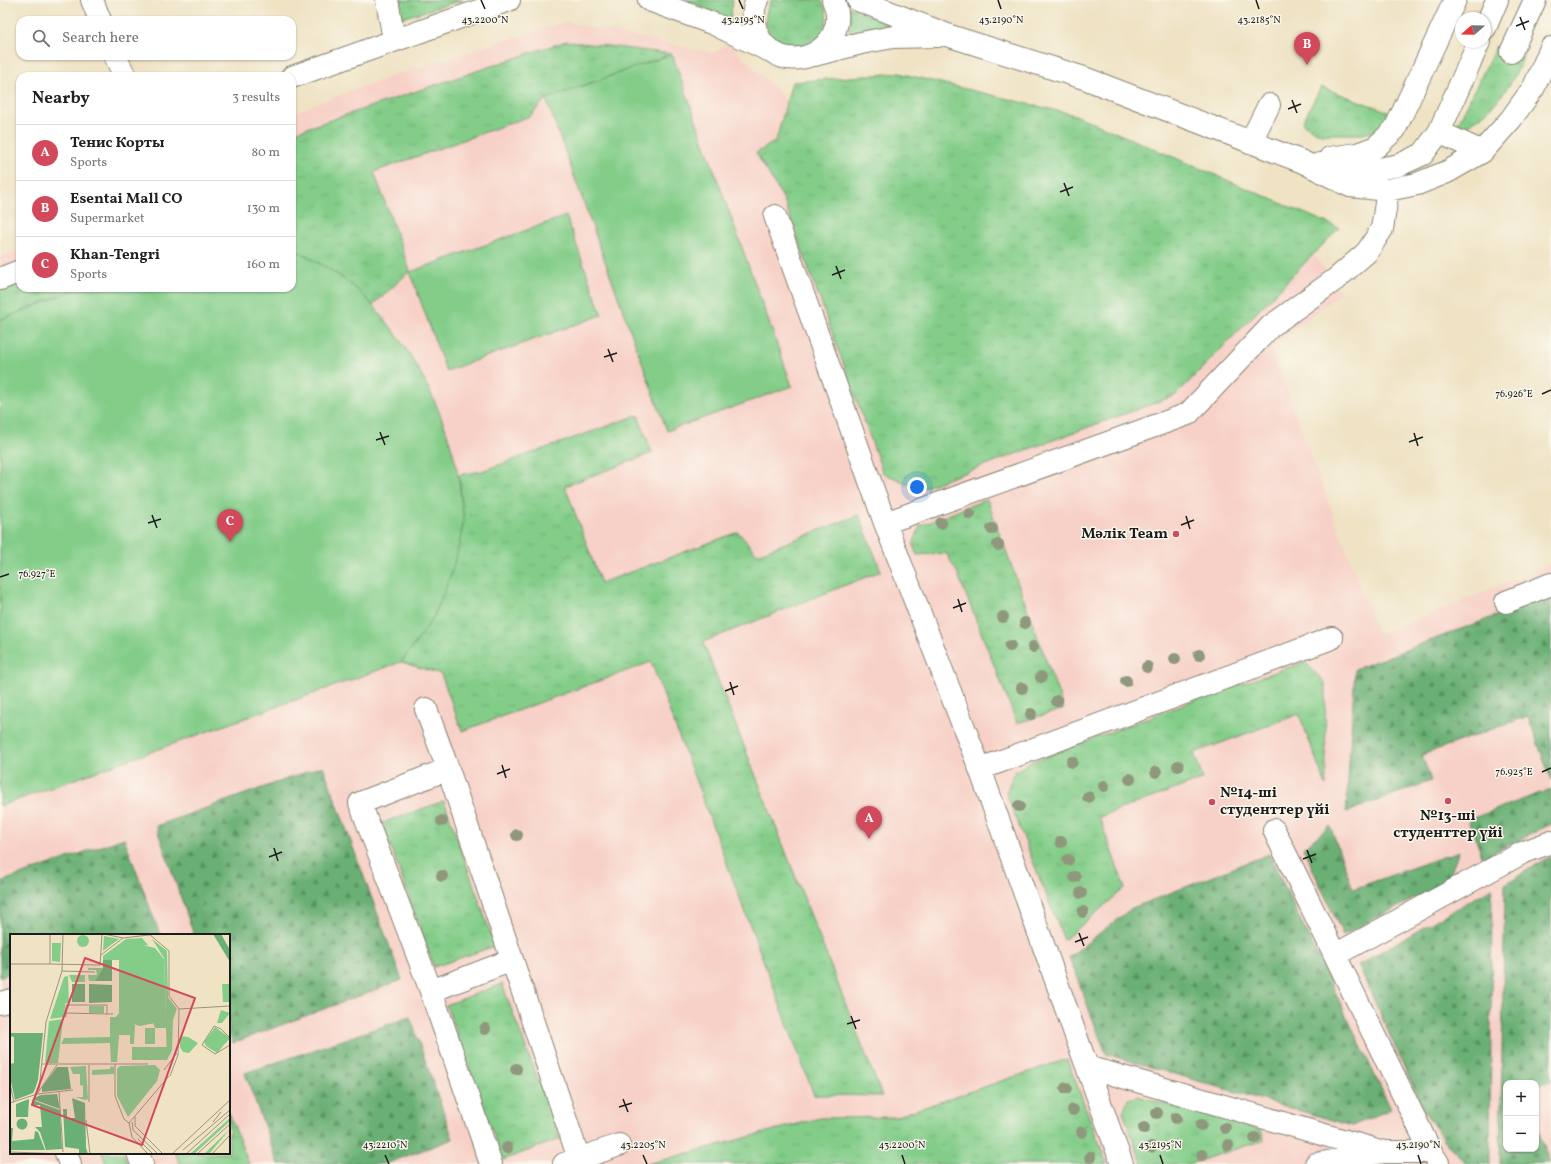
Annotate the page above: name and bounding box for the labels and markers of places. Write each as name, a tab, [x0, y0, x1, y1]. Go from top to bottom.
pin: B	[1294, 32, 1320, 65]
pin: C	[217, 509, 243, 542]
place label: Мәлік Team	[1081, 524, 1168, 545]
marker: Мәлік Team	[1171, 529, 1181, 539]
place label: №14-ші студенттер үйі	[1220, 783, 1330, 821]
marker: №13-ші студенттер үйі	[1443, 796, 1453, 806]
marker: №14-ші студенттер үйі	[1207, 797, 1217, 807]
pin: A	[856, 806, 882, 839]
place label: №13-ші студенттер үйі	[1393, 806, 1503, 844]

